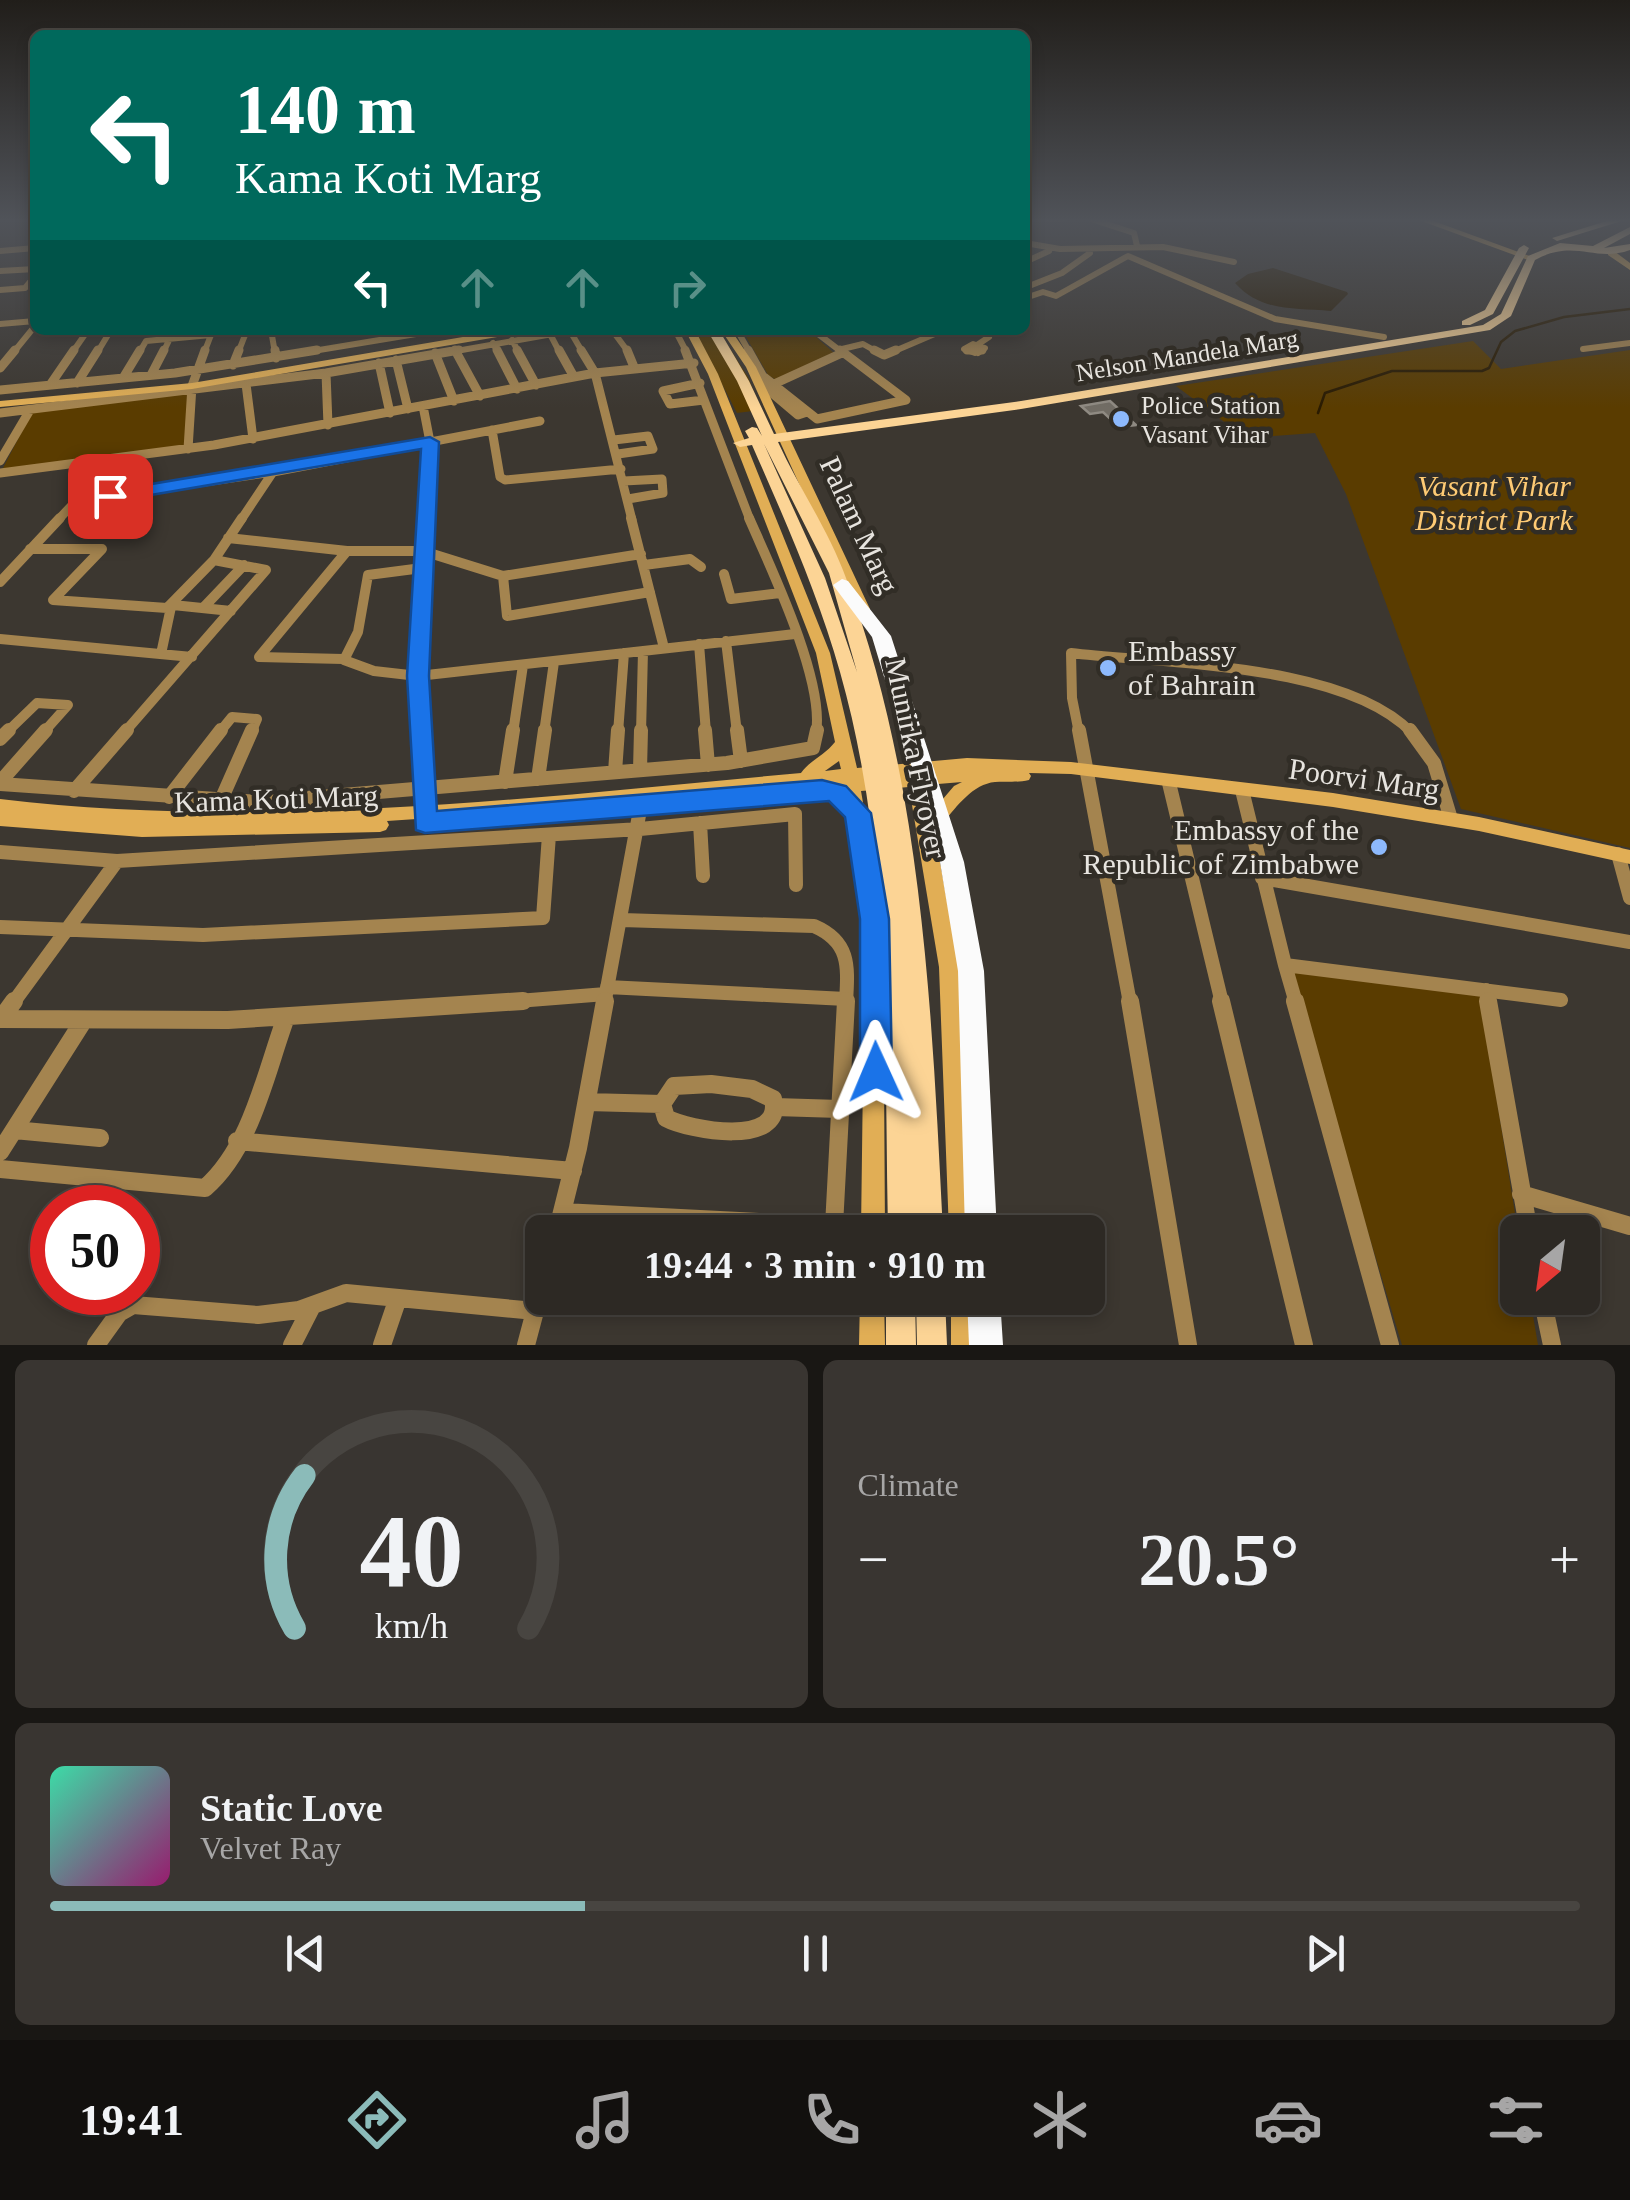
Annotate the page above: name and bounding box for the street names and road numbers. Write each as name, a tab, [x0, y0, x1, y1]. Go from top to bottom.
street label: Nelson Mandela Marg	[1074, 325, 1301, 386]
street label: Palam Marg	[813, 451, 905, 598]
street label: Munirka Flyover	[879, 655, 954, 861]
street label: Poorvi Marg	[1287, 752, 1442, 805]
street label: Kama Koti Marg	[173, 778, 379, 819]

